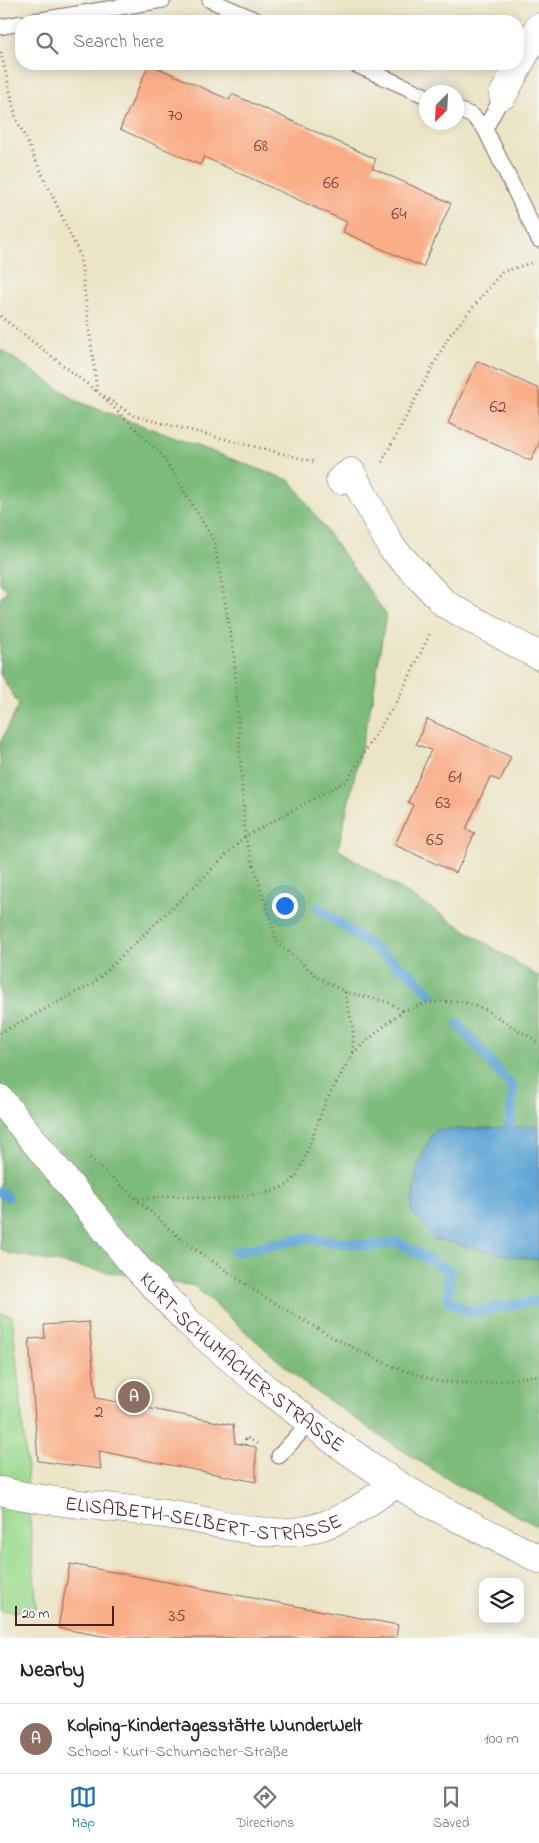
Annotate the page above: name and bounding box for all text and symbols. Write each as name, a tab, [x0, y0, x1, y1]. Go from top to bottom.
search box	[15, 15, 524, 70]
icon: search	[33, 29, 61, 57]
text: Search here	[73, 29, 164, 56]
north arrow	[419, 85, 464, 130]
house number: 70	[167, 103, 183, 129]
house number: 68	[254, 134, 269, 160]
house number: 66	[323, 171, 339, 197]
house number: 64	[391, 202, 407, 228]
house number: 62	[490, 395, 506, 421]
house number: 61	[448, 765, 462, 791]
house number: 63	[435, 791, 451, 817]
house number: 65	[426, 828, 444, 854]
your location	[272, 893, 298, 919]
street label: KURT-SCHUMACHER-STRASSE	[131, 1267, 350, 1461]
pin: A	[118, 1378, 150, 1416]
house number: 2	[95, 1400, 104, 1426]
street label: ELISABETH-SELBERT-STRASSE	[63, 1490, 347, 1550]
map controls	[479, 1578, 524, 1623]
button: layers	[479, 1578, 524, 1623]
scale bar	[15, 1603, 114, 1626]
text: 20 m	[22, 1604, 49, 1625]
house number: 35	[168, 1604, 186, 1630]
text: Nearby	[20, 1656, 84, 1686]
text: Kolping-Kindertagesstätte WunderWelt	[67, 1713, 362, 1740]
text: A	[31, 1727, 41, 1751]
text: 100 m	[484, 1727, 519, 1751]
text: School · Kurt-Schumacher-Straße	[67, 1740, 288, 1764]
tab: Map	[69, 1783, 97, 1834]
tab: Directions	[236, 1783, 294, 1834]
tab: Saved	[433, 1783, 470, 1834]

